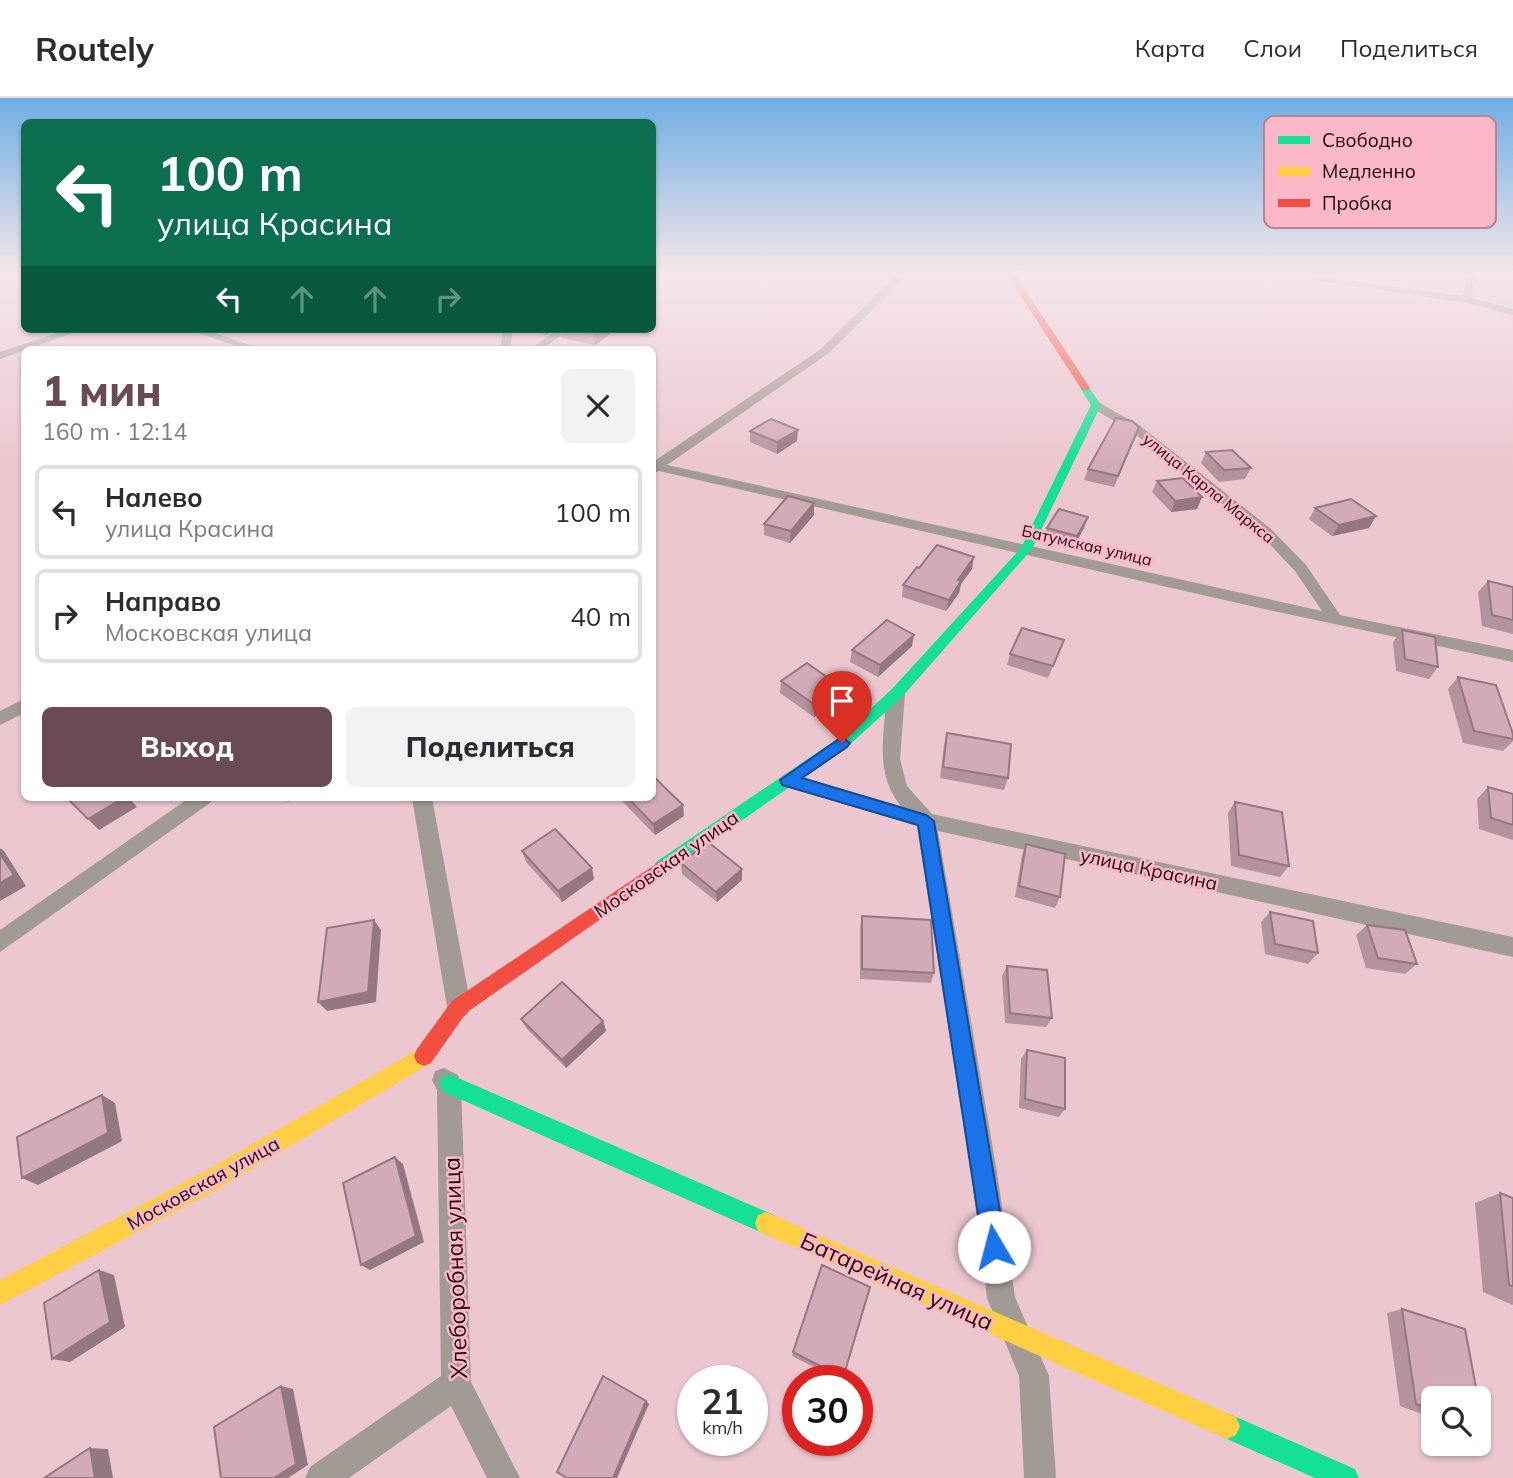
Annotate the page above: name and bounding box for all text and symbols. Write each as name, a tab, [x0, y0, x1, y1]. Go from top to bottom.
text: Routely	[35, 28, 154, 69]
text: Карта	[1135, 33, 1205, 63]
text: Слои	[1243, 33, 1302, 63]
text: Поделиться	[1340, 33, 1478, 63]
legend	[1264, 116, 1496, 228]
text: Свободно	[1322, 128, 1413, 152]
text: 100 m	[157, 142, 303, 203]
icon: left	[42, 147, 133, 238]
text: Медленно	[1322, 159, 1416, 183]
text: Пробка	[1322, 191, 1392, 215]
text: улица Красина	[157, 203, 393, 243]
icon: left	[210, 280, 248, 318]
icon: ahead	[283, 280, 321, 318]
icon: ahead	[356, 280, 394, 318]
icon: right	[429, 280, 467, 318]
text: 1 мин	[42, 364, 162, 417]
button: close	[561, 369, 635, 443]
text: 160 m · 12:14	[42, 417, 187, 446]
street label: улица Карла Маркса	[1139, 429, 1279, 547]
text: Налево	[105, 481, 203, 514]
icon: left	[46, 493, 84, 531]
text: 100 m	[555, 496, 631, 529]
text: улица Красина	[105, 514, 274, 543]
street label: Батумская улица	[1020, 520, 1154, 570]
text: Направо	[105, 585, 221, 618]
icon: right	[46, 597, 84, 635]
text: 40 m	[570, 600, 631, 633]
text: Московская улица	[105, 618, 312, 647]
pin	[812, 671, 872, 743]
icon: arrive	[823, 682, 861, 720]
button: Выход	[42, 707, 332, 787]
button: Поделиться	[346, 707, 635, 787]
street label: Московская улица	[589, 805, 743, 923]
street label: улица Красина	[1078, 843, 1220, 895]
street label: Московская улица	[122, 1131, 284, 1235]
street label: Хлеборобная улица	[437, 1156, 473, 1380]
position arrow	[957, 1210, 1031, 1284]
street label: Батарейная улица	[796, 1225, 998, 1337]
speed limit sign: 30	[782, 1365, 873, 1456]
text: 21	[701, 1379, 744, 1423]
map controls	[1421, 1386, 1491, 1456]
button: search	[1421, 1386, 1491, 1456]
text: km/h	[702, 1416, 743, 1439]

